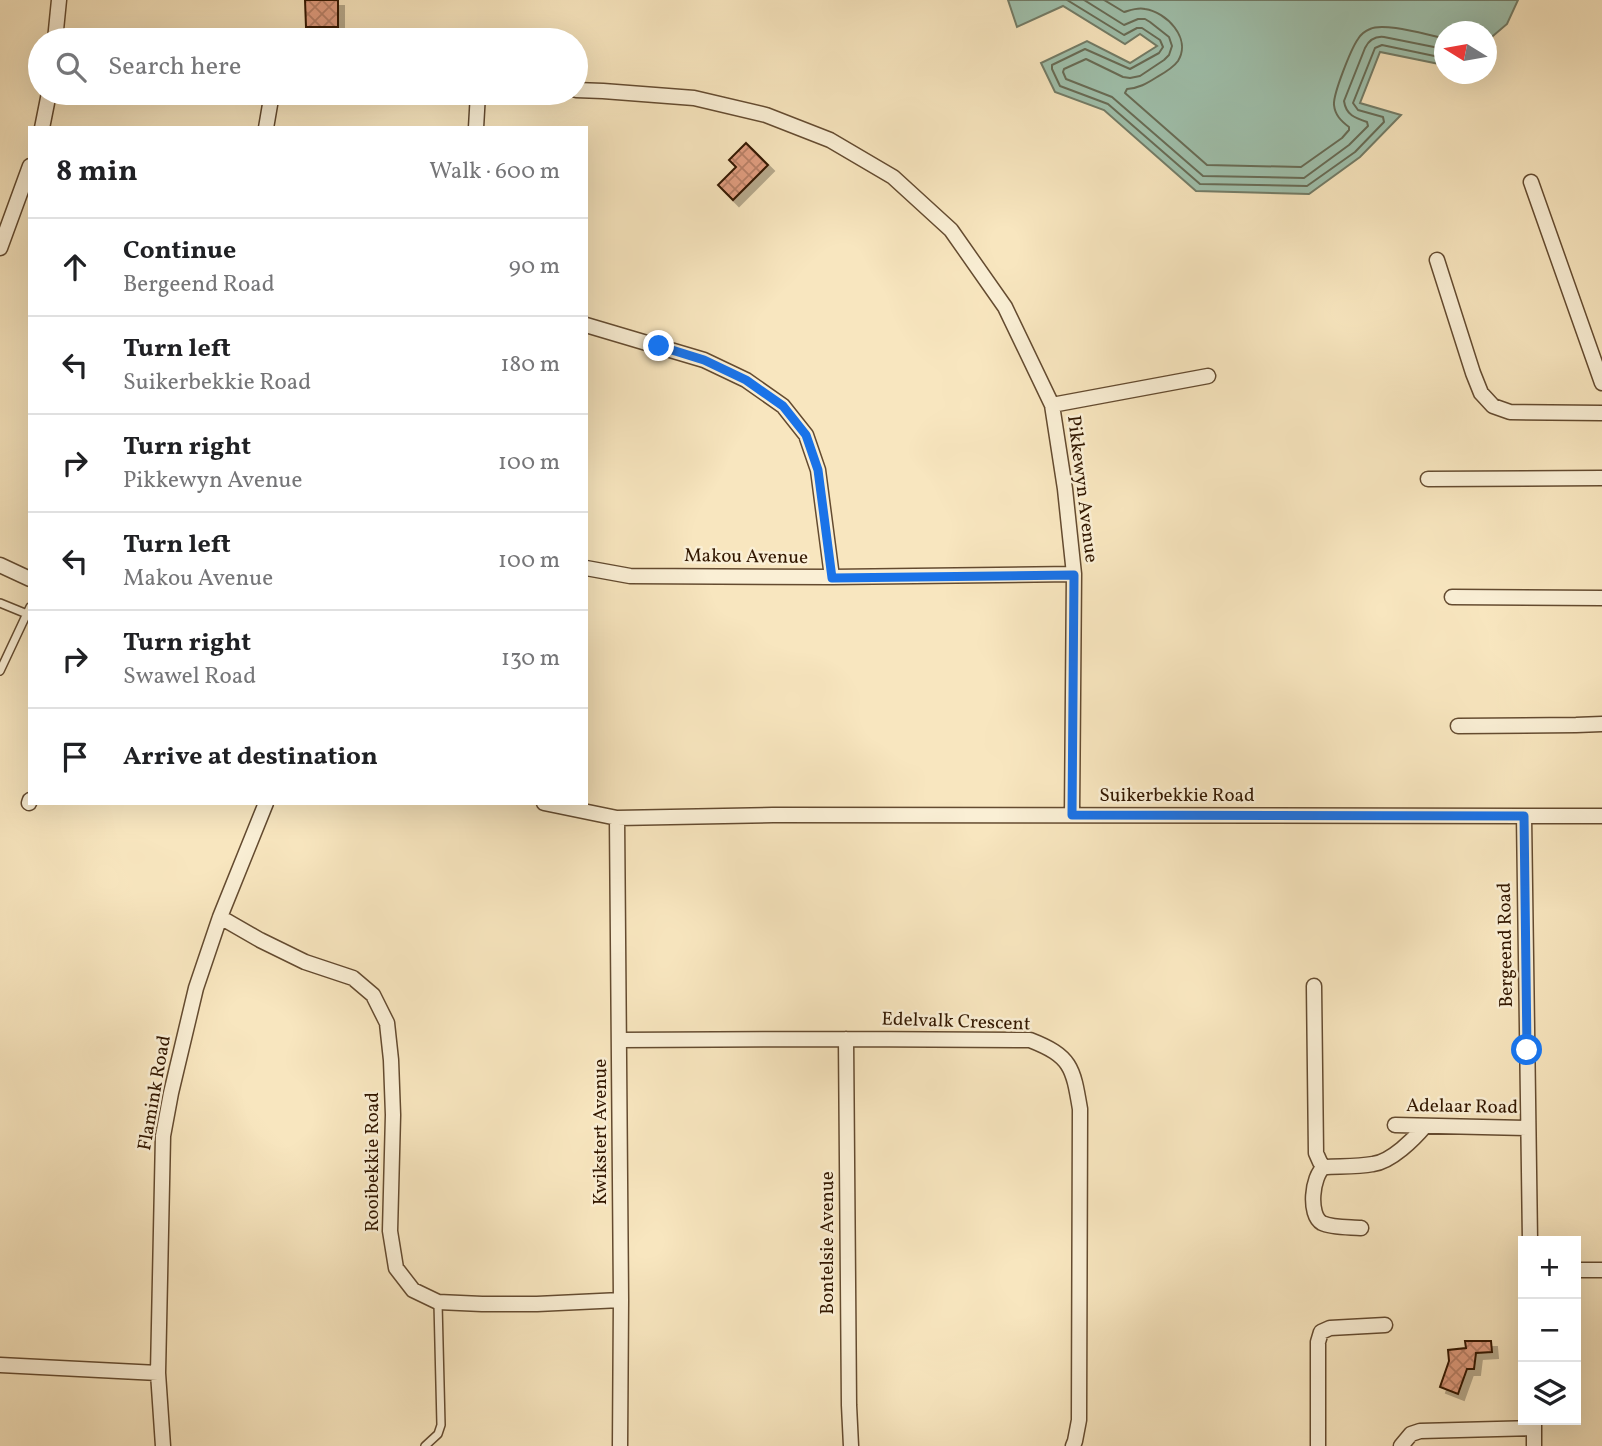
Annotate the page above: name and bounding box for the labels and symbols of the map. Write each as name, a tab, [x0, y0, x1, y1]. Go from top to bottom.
north arrow	[1434, 21, 1497, 84]
route end	[643, 330, 674, 361]
street label: Pikkewyn Avenue	[1060, 414, 1104, 564]
street label: Makou Avenue	[684, 543, 808, 571]
street label: Suikerbekkie Road	[1099, 783, 1255, 809]
street label: Bergeend Road	[1492, 882, 1520, 1008]
street label: Edelvalk Crescent	[881, 1006, 1031, 1038]
street label: Flamink Road	[132, 1033, 178, 1153]
route start	[1511, 1034, 1542, 1065]
street label: Kwikstert Avenue	[588, 1059, 614, 1205]
street label: Rooibekkie Road	[360, 1092, 386, 1232]
street label: Adelaar Road	[1406, 1093, 1518, 1121]
street label: Bontelsie Avenue	[815, 1171, 841, 1315]

